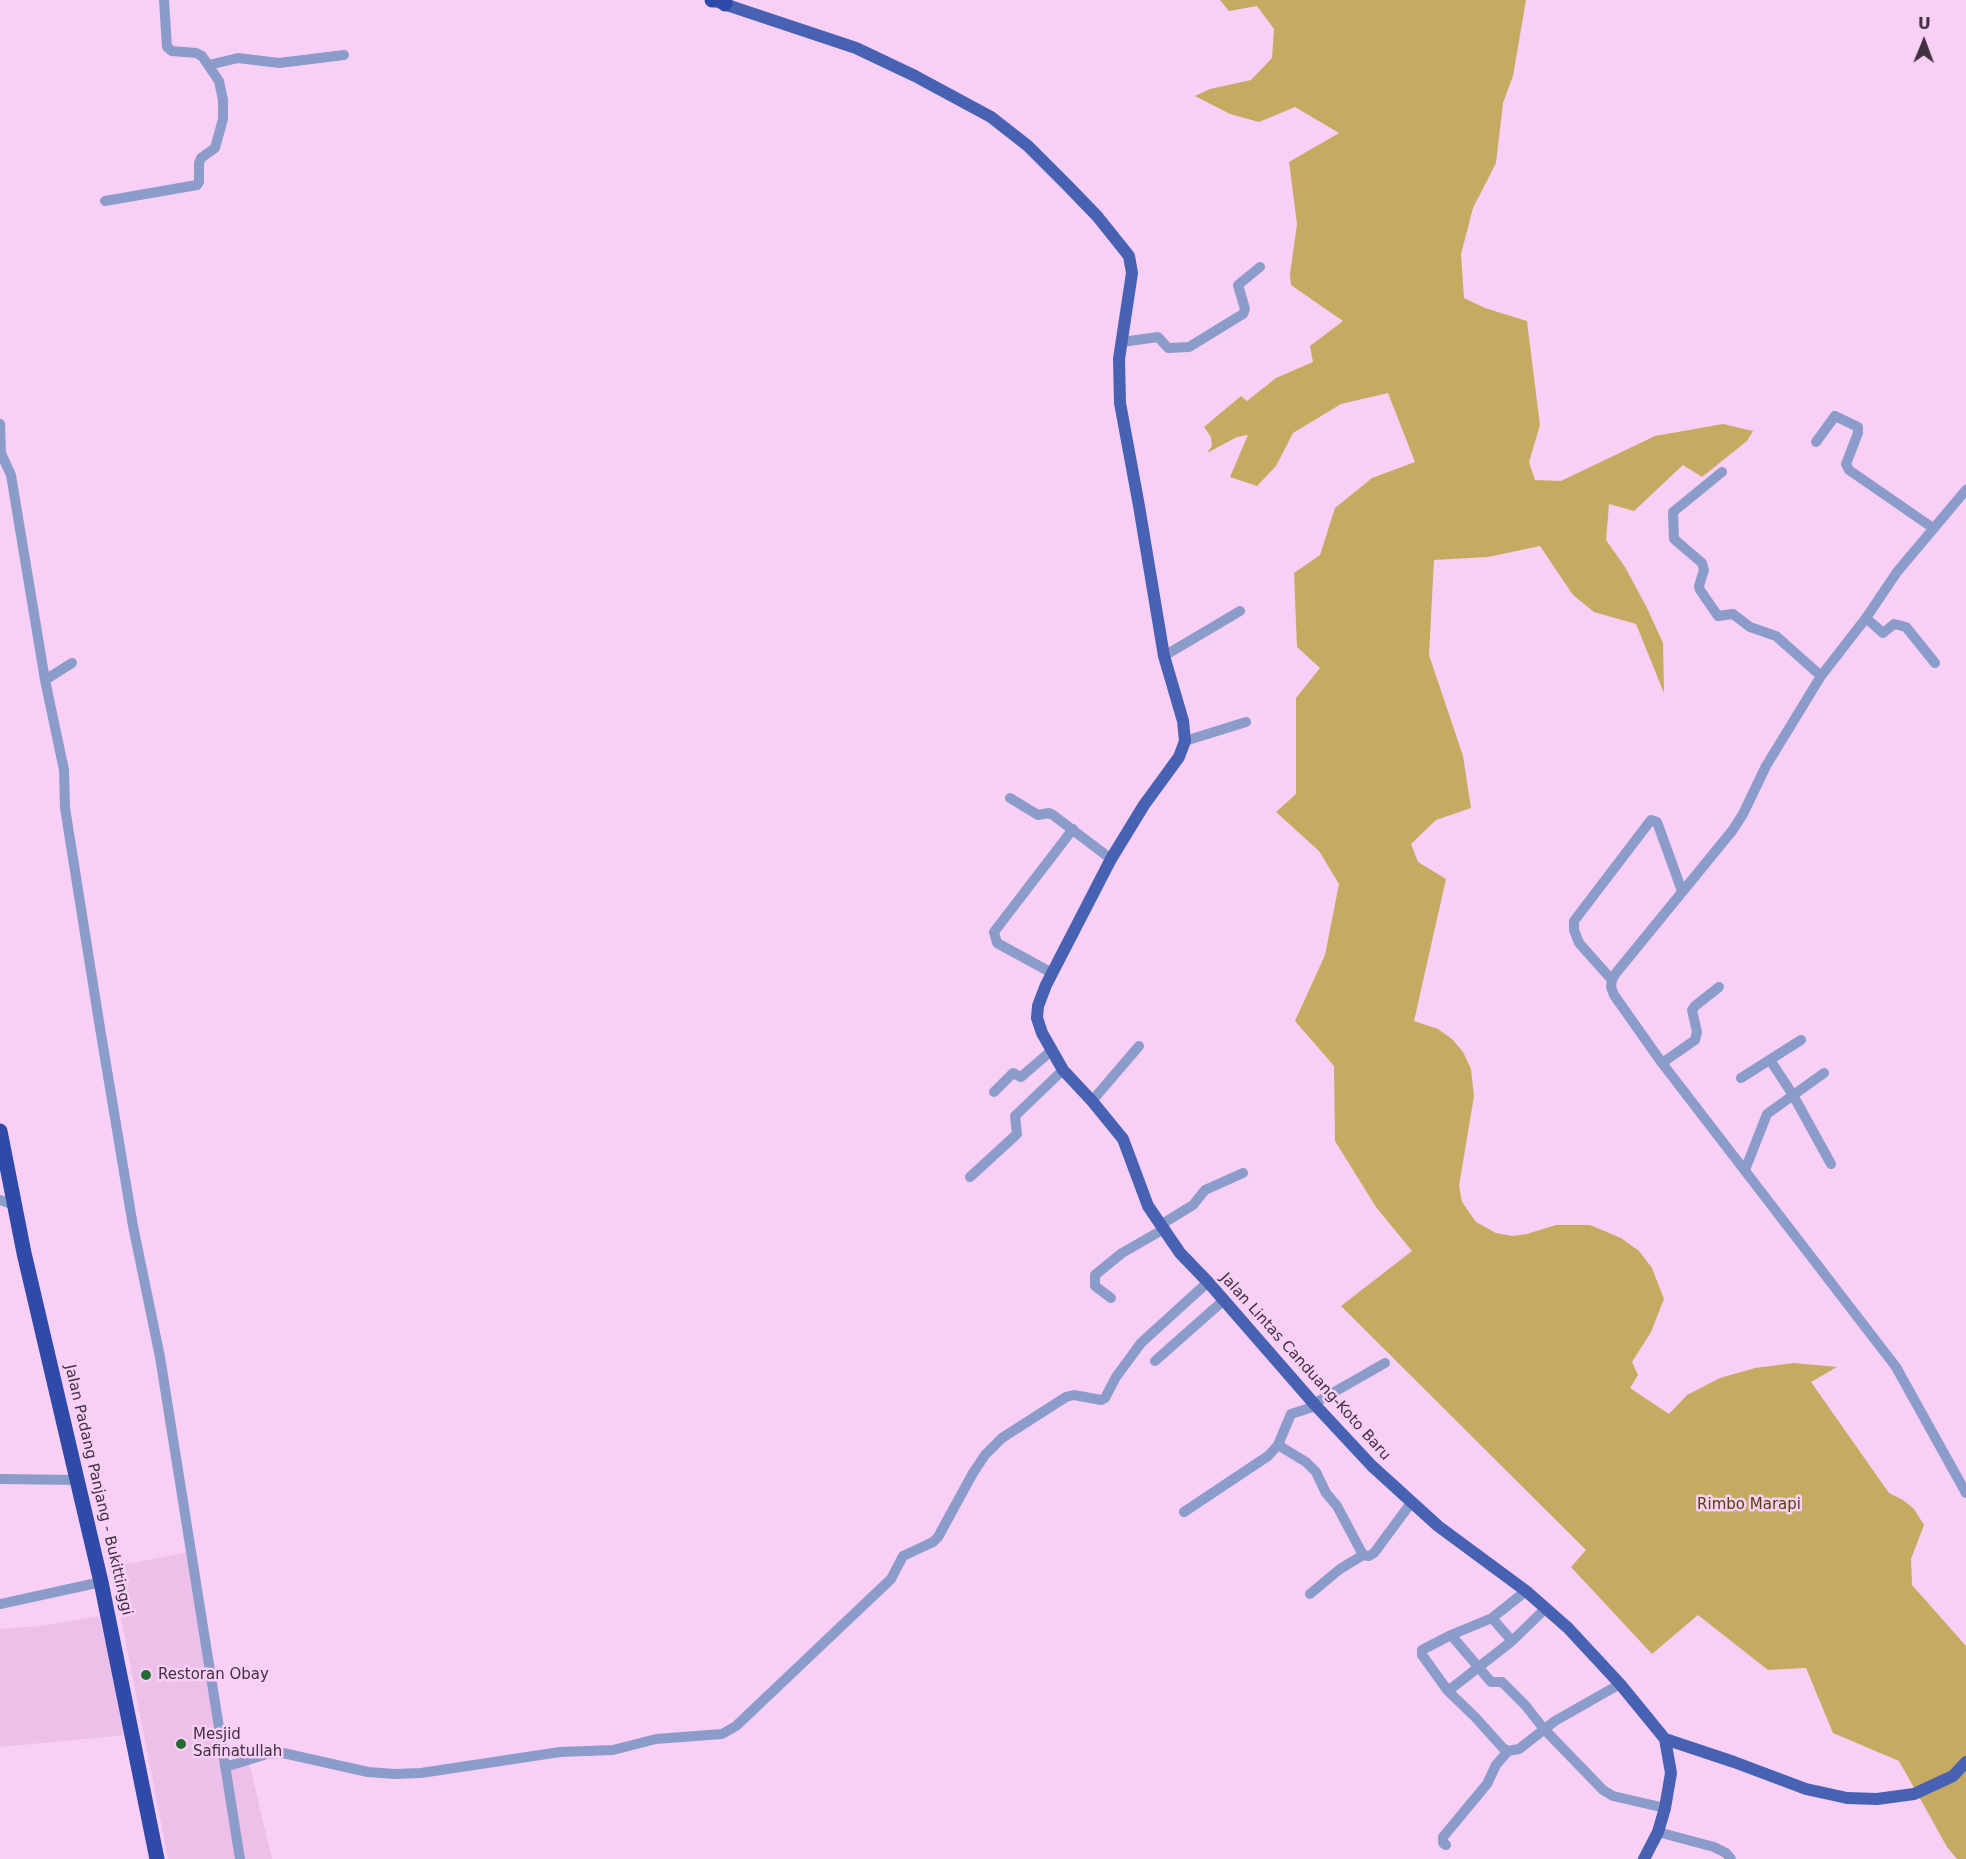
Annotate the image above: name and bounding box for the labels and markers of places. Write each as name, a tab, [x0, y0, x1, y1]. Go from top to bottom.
place label: Restoran Obay	[158, 1666, 269, 1684]
marker: Restoran Obay	[139, 1668, 153, 1682]
place label: Mesjid Safinatullah	[193, 1726, 282, 1761]
marker: Mesjid Safinatullah	[174, 1737, 188, 1751]

